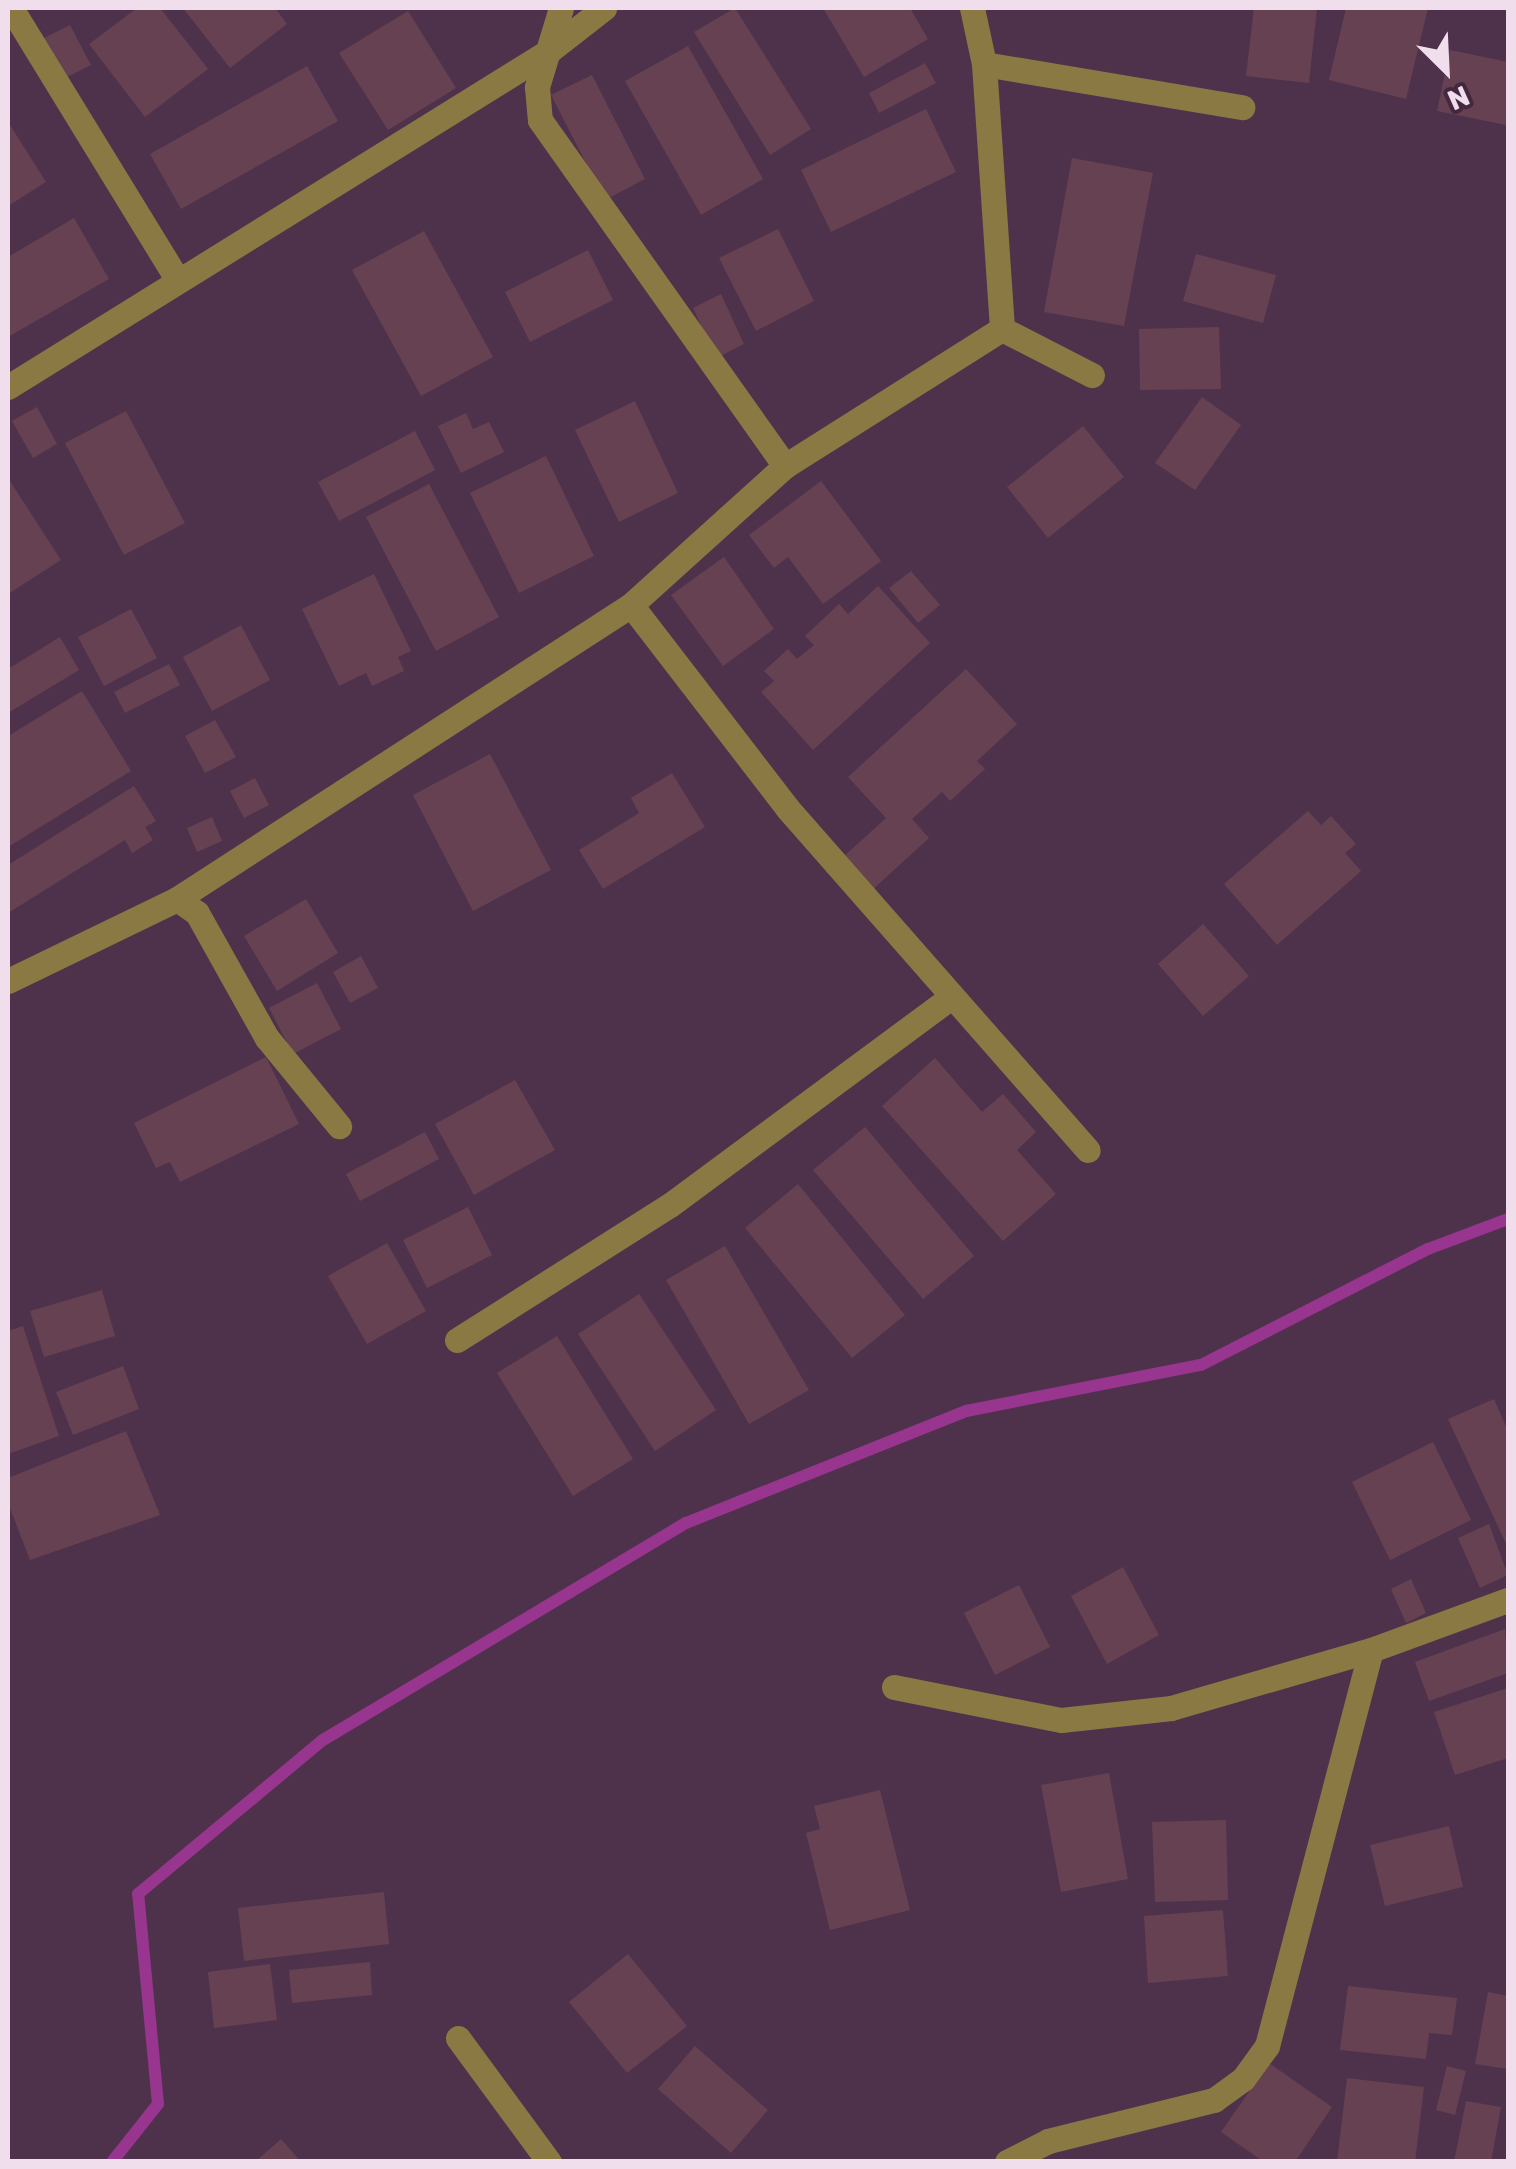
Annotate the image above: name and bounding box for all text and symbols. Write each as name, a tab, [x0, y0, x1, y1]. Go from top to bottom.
north arrow	[1396, 20, 1496, 120]
text: N	[1443, 79, 1474, 117]

